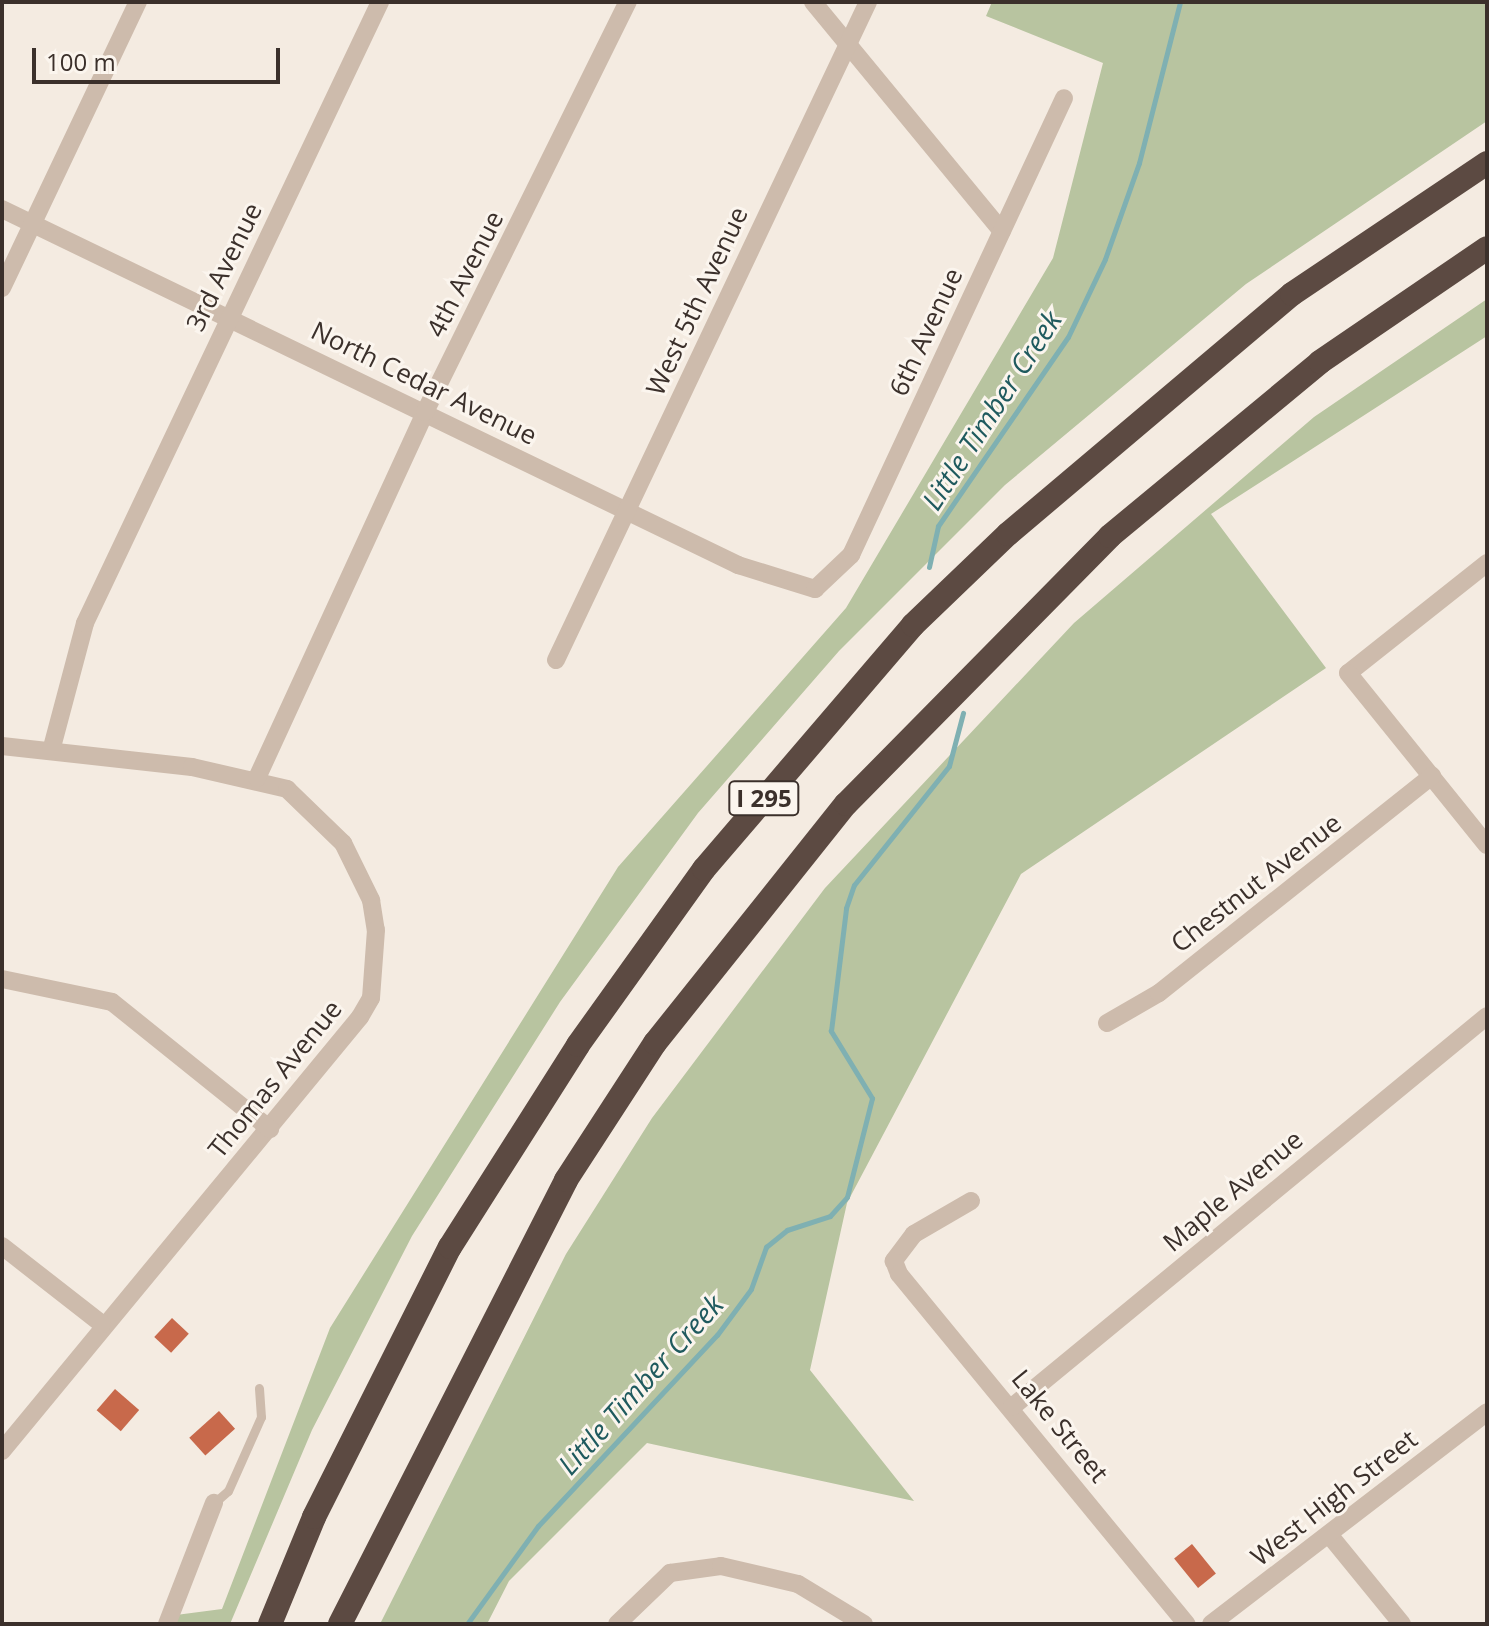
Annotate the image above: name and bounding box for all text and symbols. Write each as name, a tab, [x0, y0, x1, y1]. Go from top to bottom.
scale bar	[36, 32, 284, 82]
text: 100 m	[46, 45, 116, 78]
street label: 3rd Avenue	[180, 198, 268, 336]
street label: West 5th Avenue	[640, 202, 754, 400]
street label: 4th Avenue	[420, 206, 510, 342]
street label: 6th Avenue	[883, 263, 969, 401]
water label: Little Timber Creek	[914, 304, 1068, 516]
street label: North Cedar Avenue	[306, 315, 542, 451]
road number: I 295	[728, 778, 800, 818]
street label: Chestnut Avenue	[1165, 807, 1347, 959]
street label: Thomas Avenue	[202, 994, 348, 1164]
street label: Maple Avenue	[1157, 1124, 1309, 1258]
water label: Little Timber Creek	[550, 1287, 730, 1481]
street label: Lake Street	[1005, 1363, 1115, 1489]
street label: West High Street	[1245, 1423, 1423, 1573]

